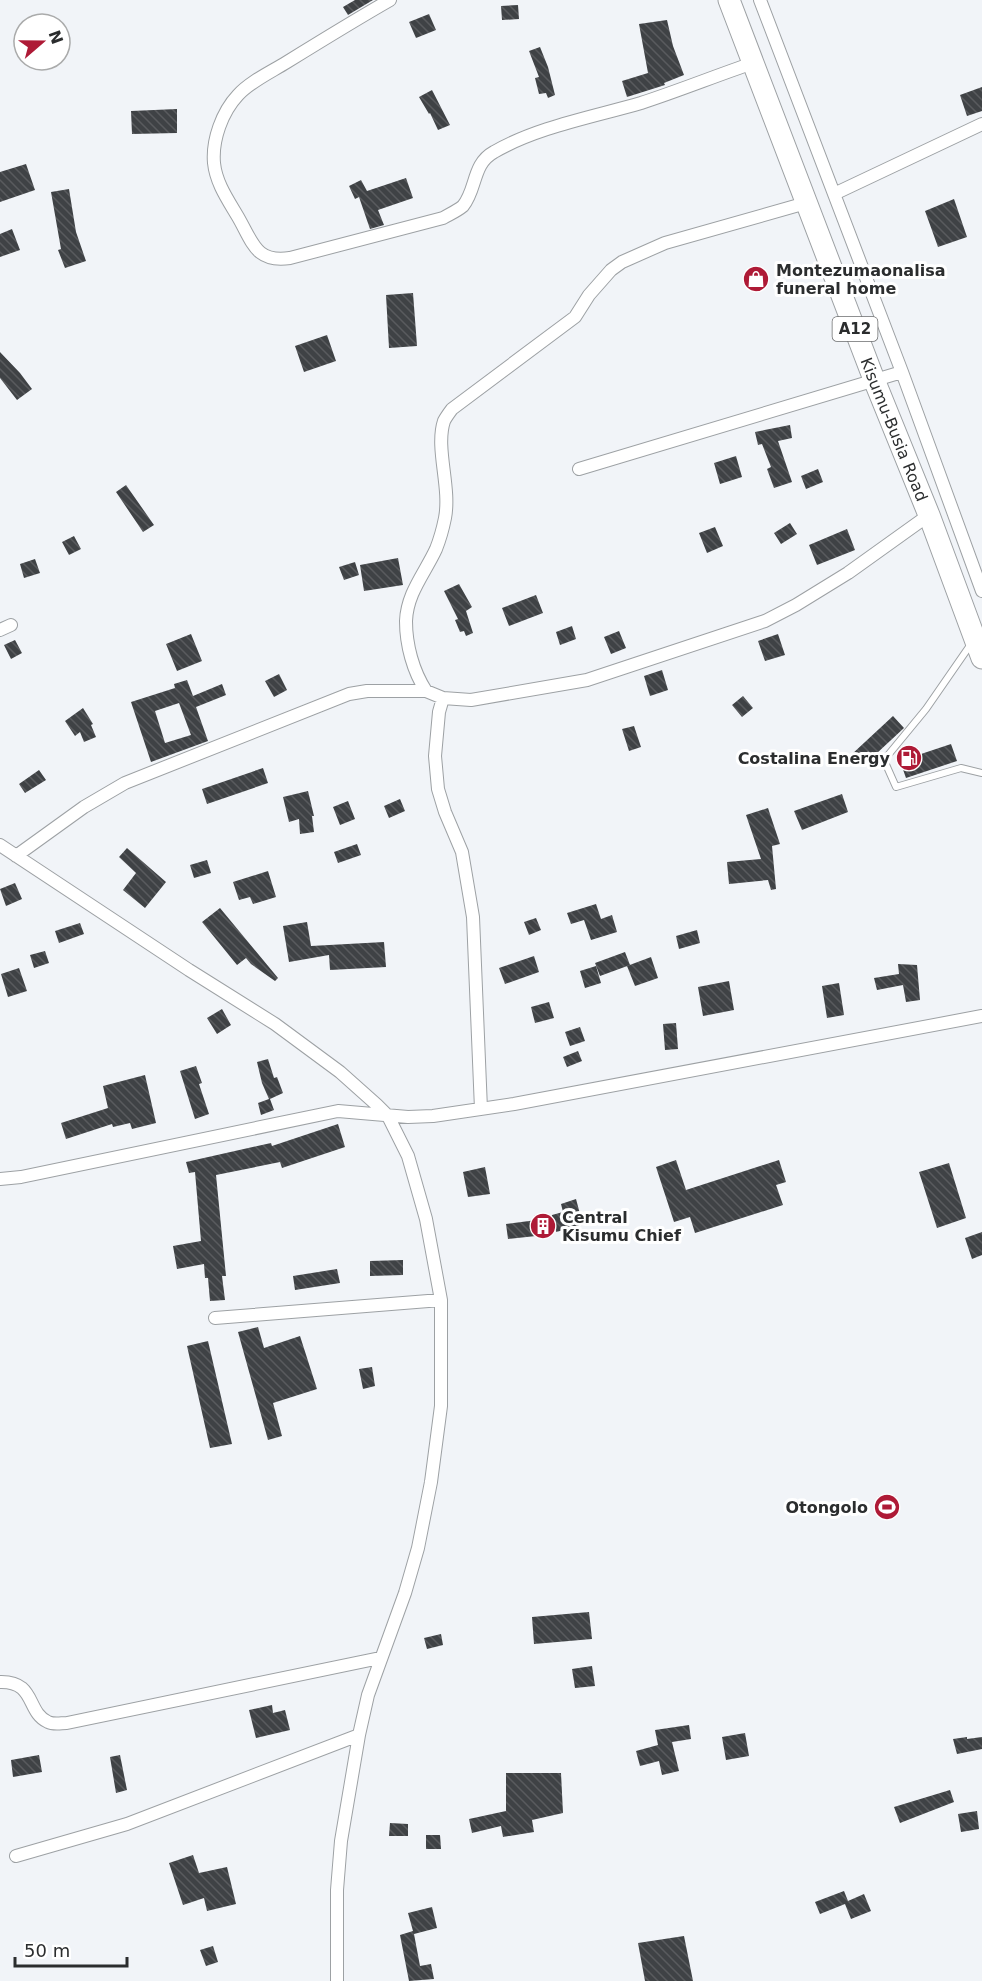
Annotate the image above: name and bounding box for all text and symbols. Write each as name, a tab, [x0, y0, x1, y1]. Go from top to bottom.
north arrow	[12, 12, 72, 72]
text: N	[44, 27, 67, 47]
place label: Montezumaonalisa funeral home	[776, 261, 945, 298]
shop icon: Montezumaonalisa funeral home	[741, 264, 771, 294]
road number: A12	[832, 317, 878, 341]
street label: Kisumu-Busia Road	[857, 355, 932, 504]
fuel station icon: Costalina Energy	[894, 743, 924, 773]
place label: Costalina Energy	[738, 749, 891, 768]
place label: Central Kisumu Chief	[562, 1208, 682, 1245]
building icon: Central Kisumu Chief	[528, 1211, 558, 1241]
sports icon: Otongolo	[872, 1492, 902, 1522]
place label: Otongolo	[785, 1498, 868, 1517]
scale bar	[15, 1930, 128, 1968]
text: 50 m	[24, 1940, 70, 1961]

